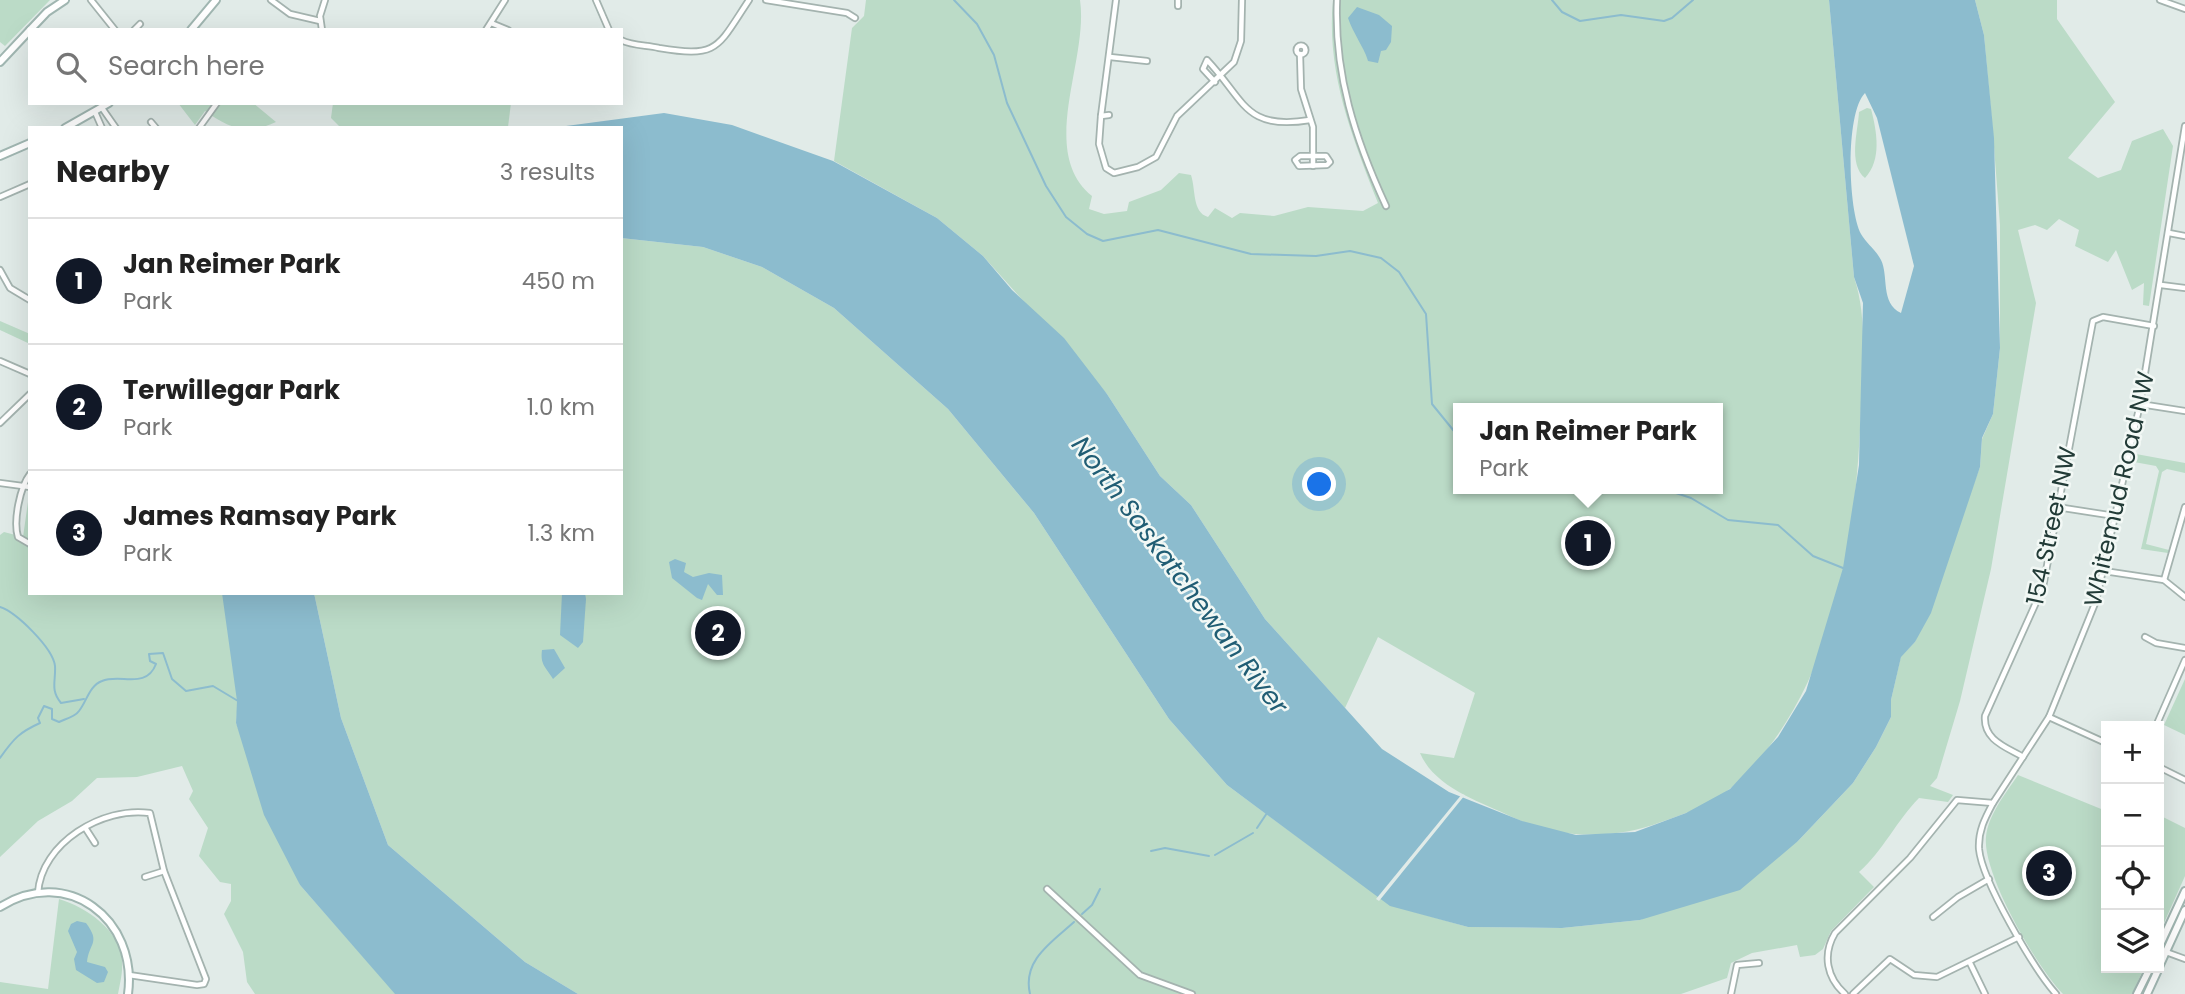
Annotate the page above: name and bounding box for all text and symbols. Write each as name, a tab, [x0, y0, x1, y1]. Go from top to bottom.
search box	[28, 28, 623, 105]
icon: search	[52, 48, 90, 86]
text: Search here	[108, 48, 265, 84]
text: Nearby	[56, 150, 170, 193]
text: 3 results	[500, 156, 595, 188]
text: Jan Reimer Park	[123, 246, 341, 282]
text: 1	[75, 265, 83, 297]
text: 450 m	[522, 265, 595, 297]
text: Park	[123, 285, 172, 317]
street label: Whitemud Road NW	[2076, 368, 2162, 610]
text: Terwillegar Park	[123, 372, 340, 408]
text: 2	[72, 391, 86, 423]
text: 1.0 km	[527, 391, 595, 423]
popup	[1453, 403, 1723, 494]
text: Park	[123, 411, 172, 443]
text: Jan Reimer Park	[1479, 413, 1697, 449]
water label: North Saskatchewan River	[1063, 429, 1297, 722]
street label: 154 Street NW	[2018, 444, 2084, 608]
text: Park	[1479, 452, 1528, 484]
your location	[1302, 467, 1336, 501]
text: James Ramsay Park	[123, 498, 397, 534]
text: 3	[72, 517, 86, 549]
text: 1.3 km	[528, 517, 595, 549]
pin: 1	[1565, 517, 1611, 569]
text: Park	[123, 537, 172, 569]
pin: 2	[695, 607, 741, 659]
map controls	[2101, 721, 2164, 973]
button: +	[2101, 721, 2164, 784]
button: −	[2101, 784, 2164, 847]
pin: 3	[2026, 847, 2072, 899]
button: locate	[2101, 847, 2164, 910]
button: layers	[2101, 910, 2164, 973]

